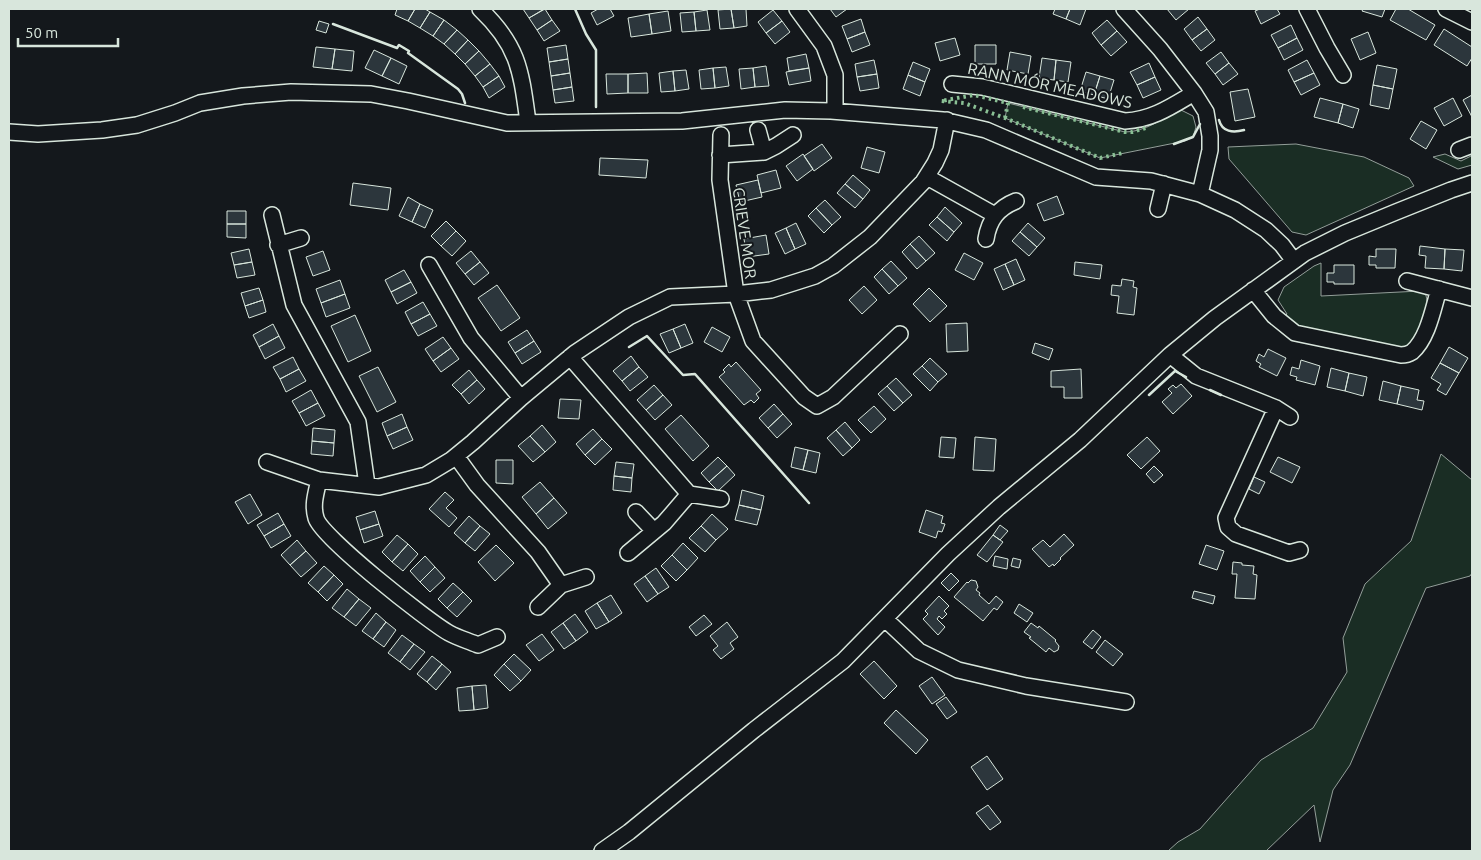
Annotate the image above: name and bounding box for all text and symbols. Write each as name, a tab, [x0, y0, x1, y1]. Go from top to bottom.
scale bar	[18, 15, 118, 47]
text: 50 m	[25, 24, 58, 41]
street label: RANN MÓR MEADOWS	[966, 58, 1134, 111]
street label: CRIEVE MOR	[730, 186, 760, 280]

